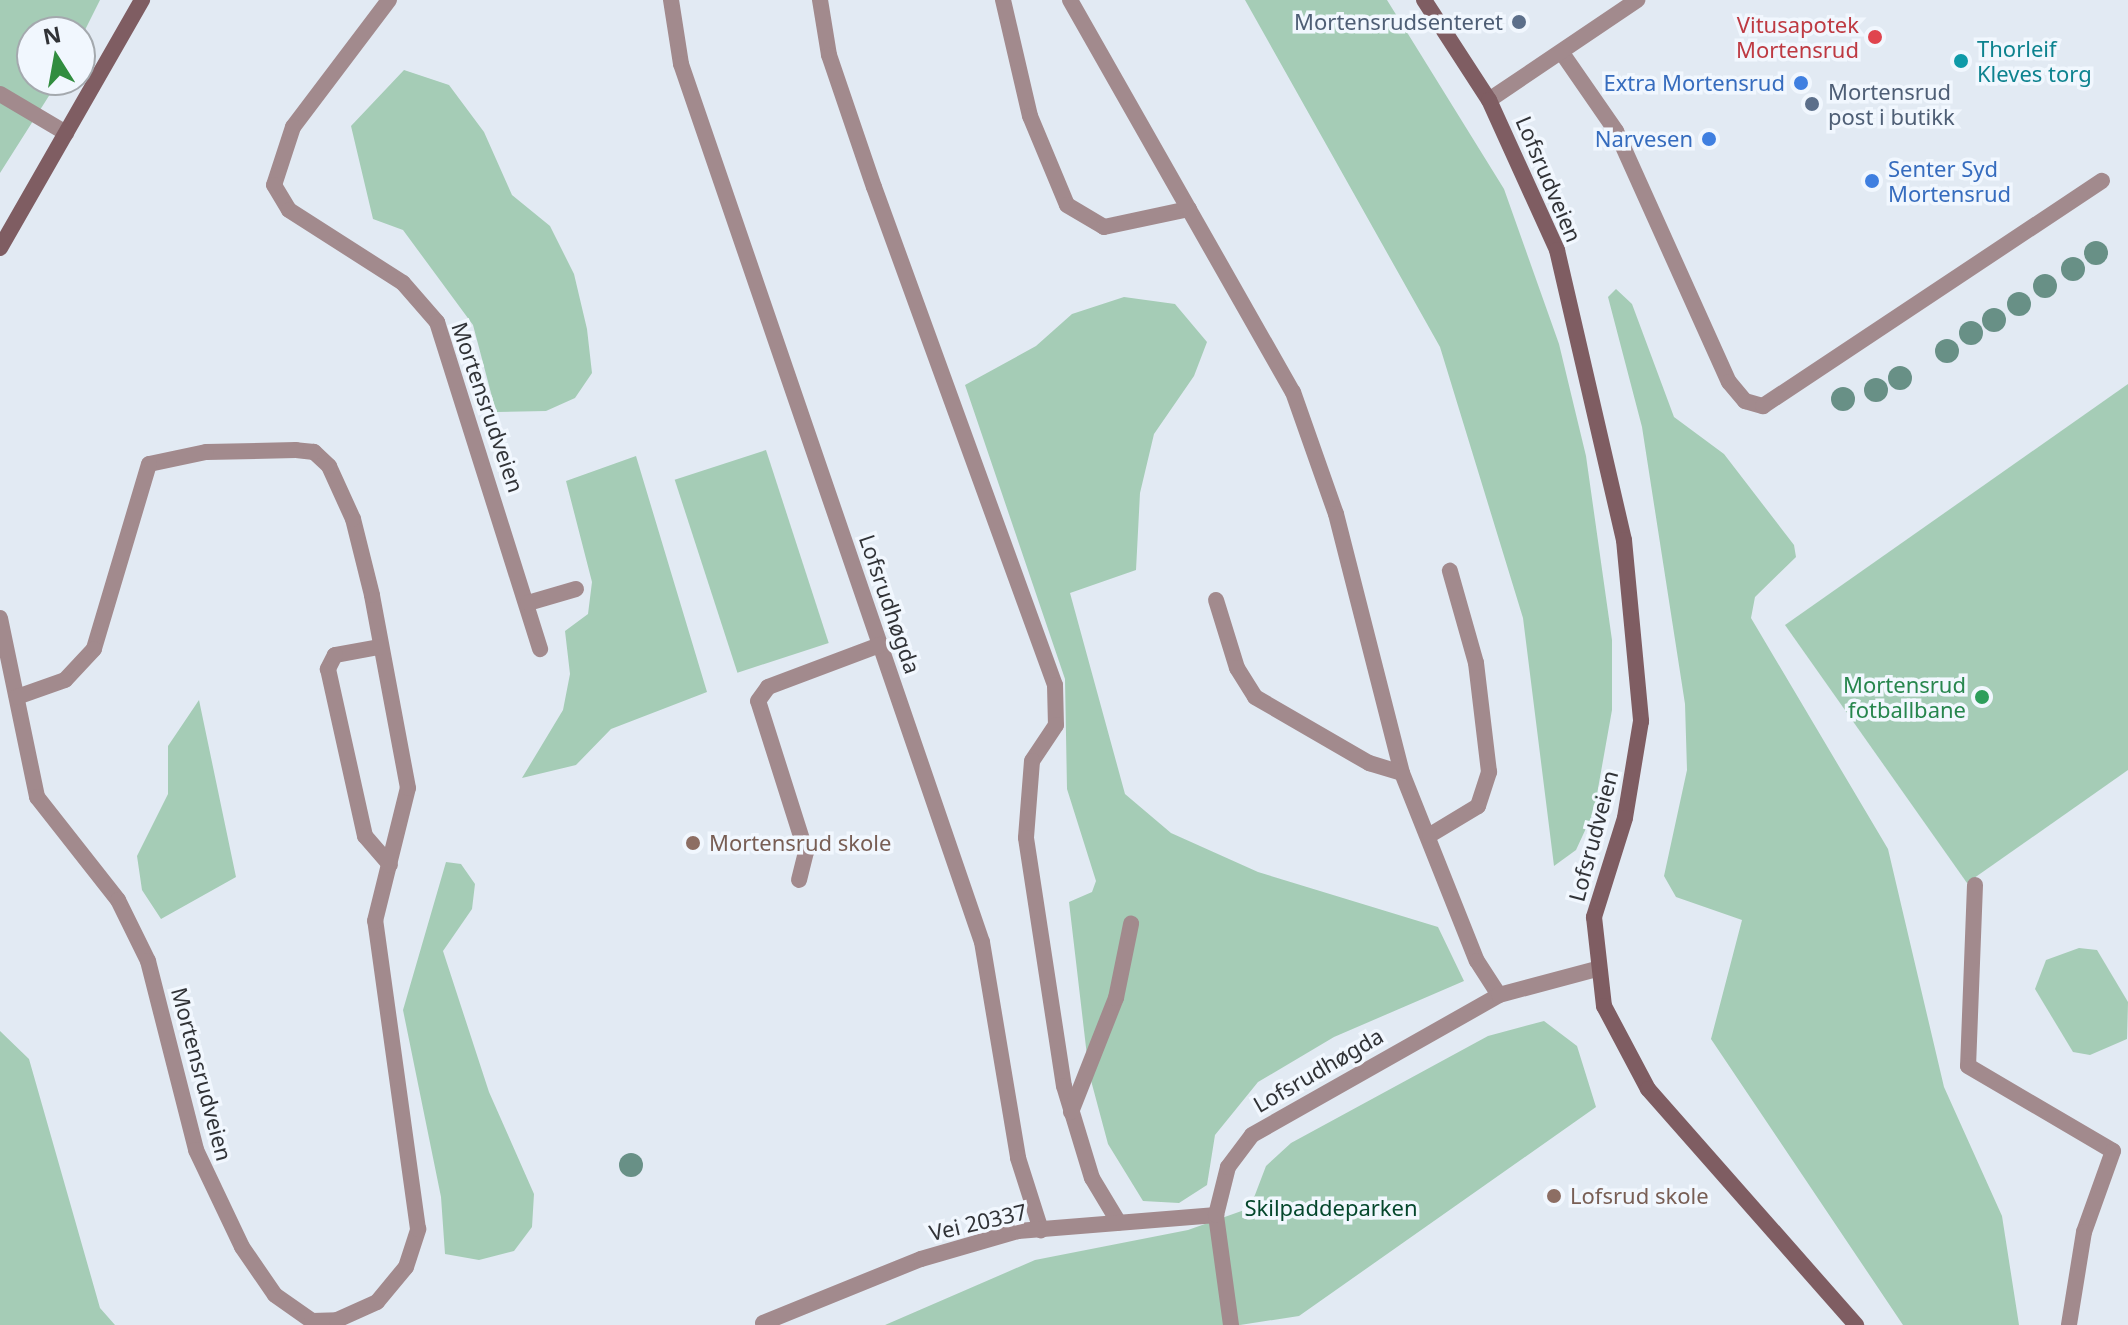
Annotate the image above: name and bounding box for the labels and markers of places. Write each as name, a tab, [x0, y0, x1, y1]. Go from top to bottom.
place label: Mortensrudsenteret	[1294, 9, 1503, 35]
place label: Vitusapotek Mortensrud	[1736, 11, 1859, 62]
marker: Mortensrudsenteret	[1510, 13, 1528, 31]
marker: Vitusapotek Mortensrud	[1866, 28, 1884, 46]
place label: Thorleif Kleves torg	[1977, 35, 2092, 86]
marker: Thorleif Kleves torg	[1952, 52, 1970, 70]
place label: Extra Mortensrud	[1603, 70, 1785, 96]
marker: Extra Mortensrud	[1792, 74, 1810, 92]
place label: Mortensrud post i butikk	[1828, 78, 1955, 130]
marker: Mortensrud post i butikk	[1803, 95, 1821, 113]
place label: Narvesen	[1595, 126, 1693, 152]
marker: Narvesen	[1700, 130, 1718, 148]
place label: Senter Syd Mortensrud	[1888, 155, 2011, 206]
marker: Senter Syd Mortensrud	[1863, 172, 1881, 190]
place label: Mortensrud fotballbane	[1843, 671, 1966, 722]
marker: Mortensrud fotballbane	[1973, 688, 1991, 706]
place label: Mortensrud skole	[709, 830, 891, 856]
marker: Mortensrud skole	[684, 834, 702, 852]
place label: Lofsrud skole	[1570, 1183, 1709, 1209]
marker: Lofsrud skole	[1545, 1187, 1563, 1205]

